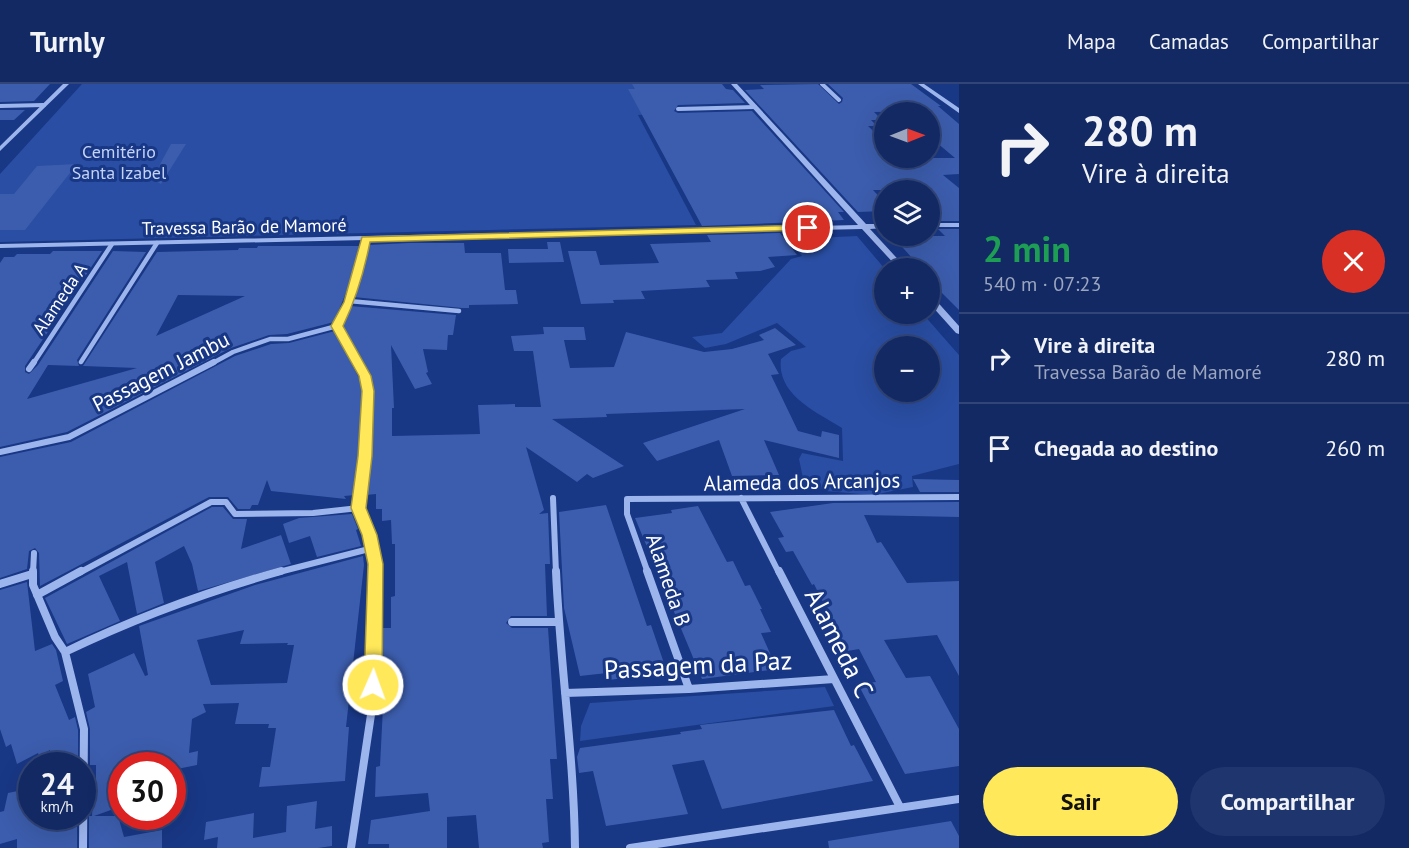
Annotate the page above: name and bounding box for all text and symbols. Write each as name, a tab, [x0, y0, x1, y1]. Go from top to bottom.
text: Turnly	[30, 23, 105, 60]
text: Mapa	[1067, 28, 1116, 55]
text: Camadas	[1149, 28, 1229, 55]
text: Compartilhar	[1262, 28, 1379, 55]
north arrow	[874, 102, 940, 168]
map controls	[874, 102, 940, 402]
text: 280 m	[1082, 103, 1198, 158]
icon: right	[983, 108, 1061, 186]
park label: Cemitério Santa Izabel	[72, 140, 167, 184]
text: Vire à direita	[1082, 156, 1230, 190]
button: layers	[874, 180, 940, 246]
pin	[782, 202, 833, 253]
icon: arrive	[791, 211, 824, 244]
street label: Travessa Barão de Mamoré	[141, 213, 347, 240]
text: 2 min	[983, 225, 1071, 272]
button: close	[1322, 230, 1385, 293]
street label: Alameda A	[27, 258, 92, 339]
button: +	[874, 258, 940, 324]
text: 540 m · 07:23	[983, 271, 1101, 297]
street label: Passagem Jambu	[88, 325, 234, 418]
text: Vire à direita	[1034, 331, 1155, 359]
button: −	[874, 336, 940, 402]
icon: right	[983, 342, 1016, 375]
text: 280 m	[1325, 344, 1385, 372]
text: Travessa Barão de Mamoré	[1034, 359, 1262, 385]
icon: arrive	[983, 432, 1016, 465]
text: Chegada ao destino	[1034, 434, 1218, 462]
text: 260 m	[1325, 434, 1385, 462]
street label: Alameda dos Arcanjos	[703, 466, 901, 497]
street label: Alameda B	[640, 530, 697, 630]
street label: Alameda C	[798, 582, 881, 703]
street label: Passagem da Paz	[603, 643, 793, 686]
position arrow	[341, 653, 405, 717]
speed limit sign: 30	[108, 752, 186, 830]
text: 24	[40, 764, 74, 803]
button: Sair	[983, 767, 1178, 836]
button: Compartilhar	[1190, 767, 1385, 836]
text: km/h	[41, 797, 73, 816]

